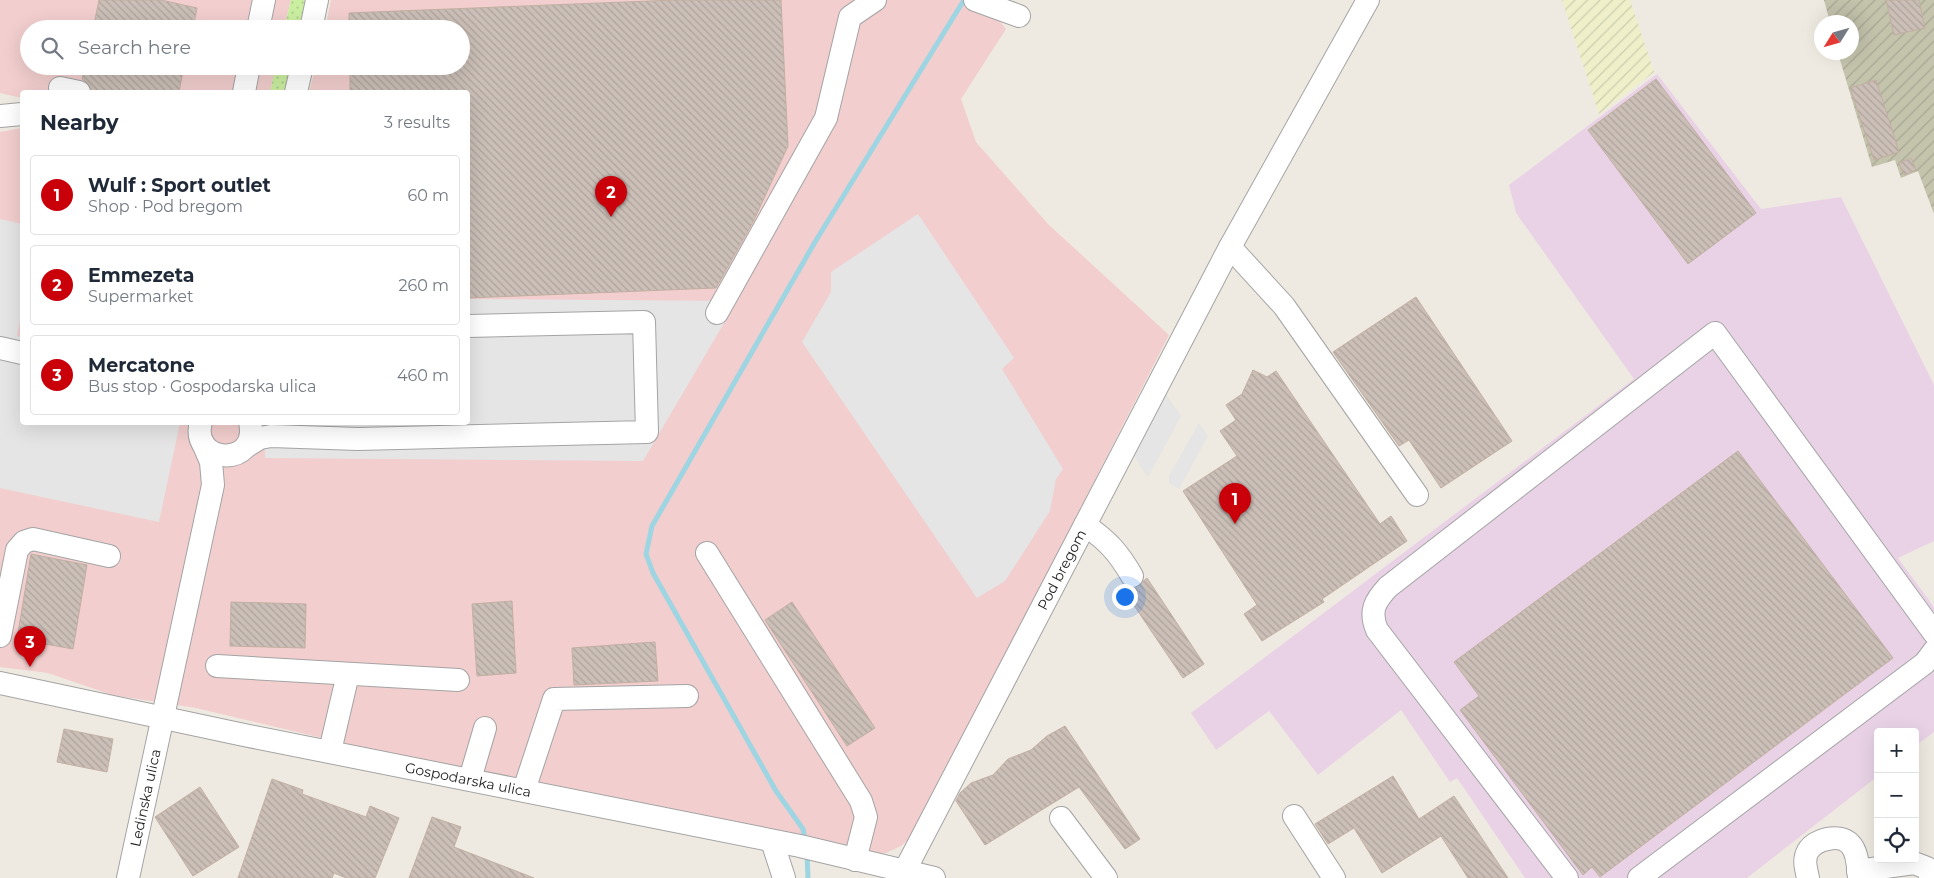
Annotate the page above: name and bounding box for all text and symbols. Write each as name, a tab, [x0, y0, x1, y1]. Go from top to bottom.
north arrow	[1814, 15, 1859, 60]
search box	[20, 20, 470, 75]
icon: search	[38, 34, 66, 62]
text: Search here	[78, 36, 191, 59]
text: Nearby	[40, 110, 119, 135]
text: 3 results	[384, 113, 450, 132]
text: Wulf : Sport outlet	[88, 174, 271, 197]
pin: 2	[595, 176, 627, 217]
text: 1	[54, 186, 60, 205]
text: 60 m	[407, 186, 449, 205]
text: Shop · Pod bregom	[88, 197, 243, 216]
text: Emmezeta	[88, 264, 194, 287]
text: 2	[52, 276, 62, 295]
text: 260 m	[398, 276, 449, 295]
text: Supermarket	[88, 287, 194, 306]
text: Mercatone	[88, 354, 195, 377]
text: 3	[52, 366, 62, 385]
text: 460 m	[397, 366, 449, 385]
text: Bus stop · Gospodarska ulica	[88, 377, 317, 396]
pin: 1	[1219, 483, 1251, 524]
street label: Pod bregom	[1033, 526, 1090, 613]
your location	[1112, 584, 1138, 610]
pin: 3	[14, 626, 46, 667]
map controls	[1874, 728, 1919, 863]
button: +	[1874, 728, 1919, 773]
street label: Ledinska ulica	[126, 747, 165, 848]
street label: Gospodarska ulica	[403, 758, 533, 801]
button: −	[1874, 773, 1919, 818]
button: locate	[1874, 818, 1919, 863]

